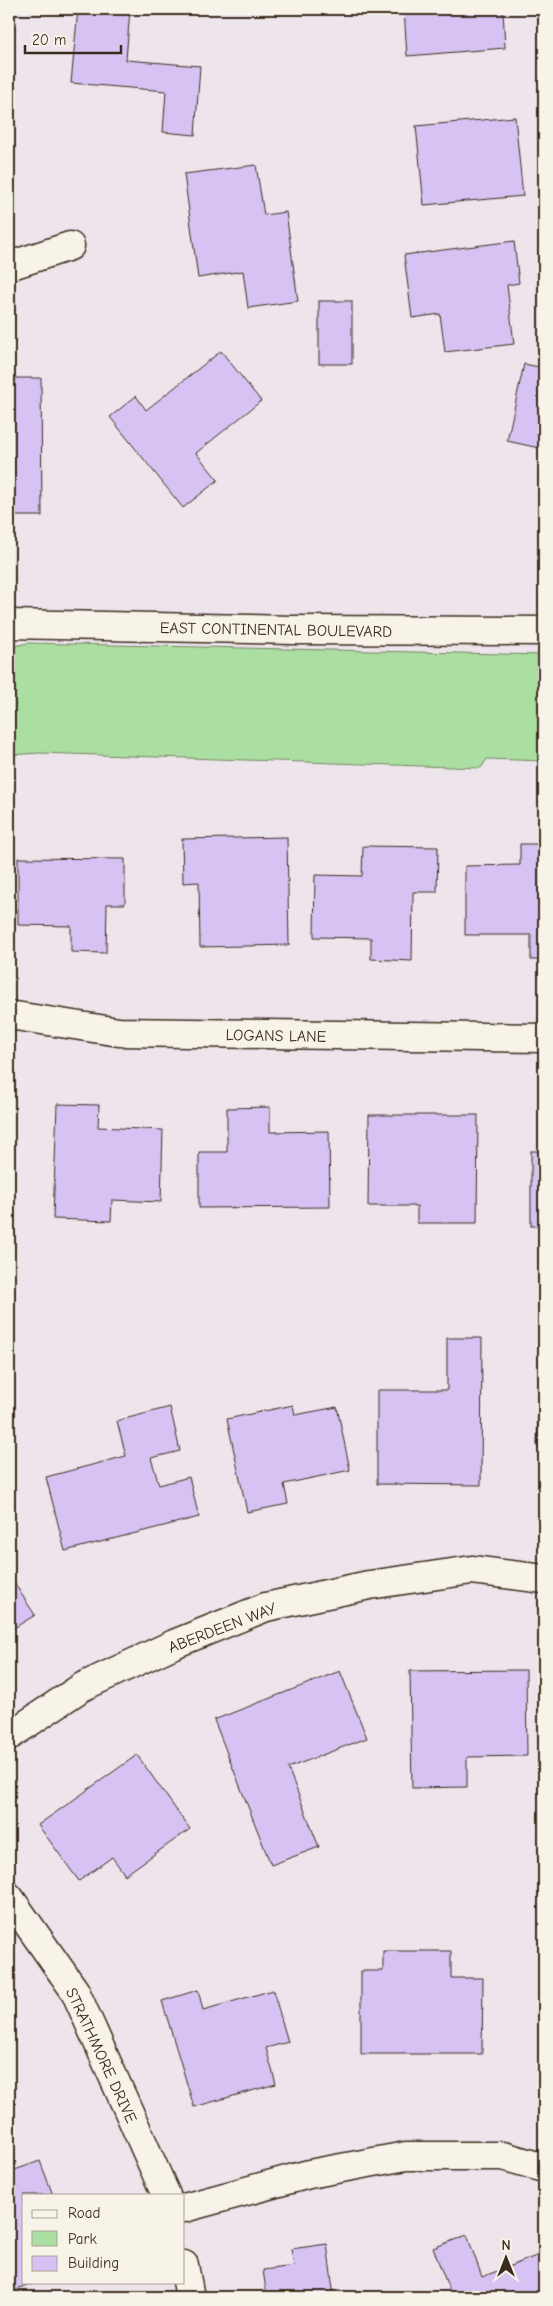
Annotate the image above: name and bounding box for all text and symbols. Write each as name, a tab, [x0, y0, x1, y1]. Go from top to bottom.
scale bar	[25, 22, 121, 54]
text: 20 m	[32, 31, 66, 49]
street label: EAST CONTINENTAL BOULEVARD	[160, 619, 392, 641]
street label: LOGANS LANE	[225, 1026, 327, 1046]
street label: ABERDEEN WAY	[166, 1599, 279, 1657]
street label: STRATHMORE DRIVE	[62, 1985, 140, 2126]
legend	[22, 2194, 185, 2284]
text: Road	[68, 2204, 100, 2222]
text: Park	[68, 2230, 97, 2248]
north arrow	[480, 2234, 530, 2284]
text: N	[501, 2237, 511, 2254]
text: Building	[68, 2254, 119, 2272]

